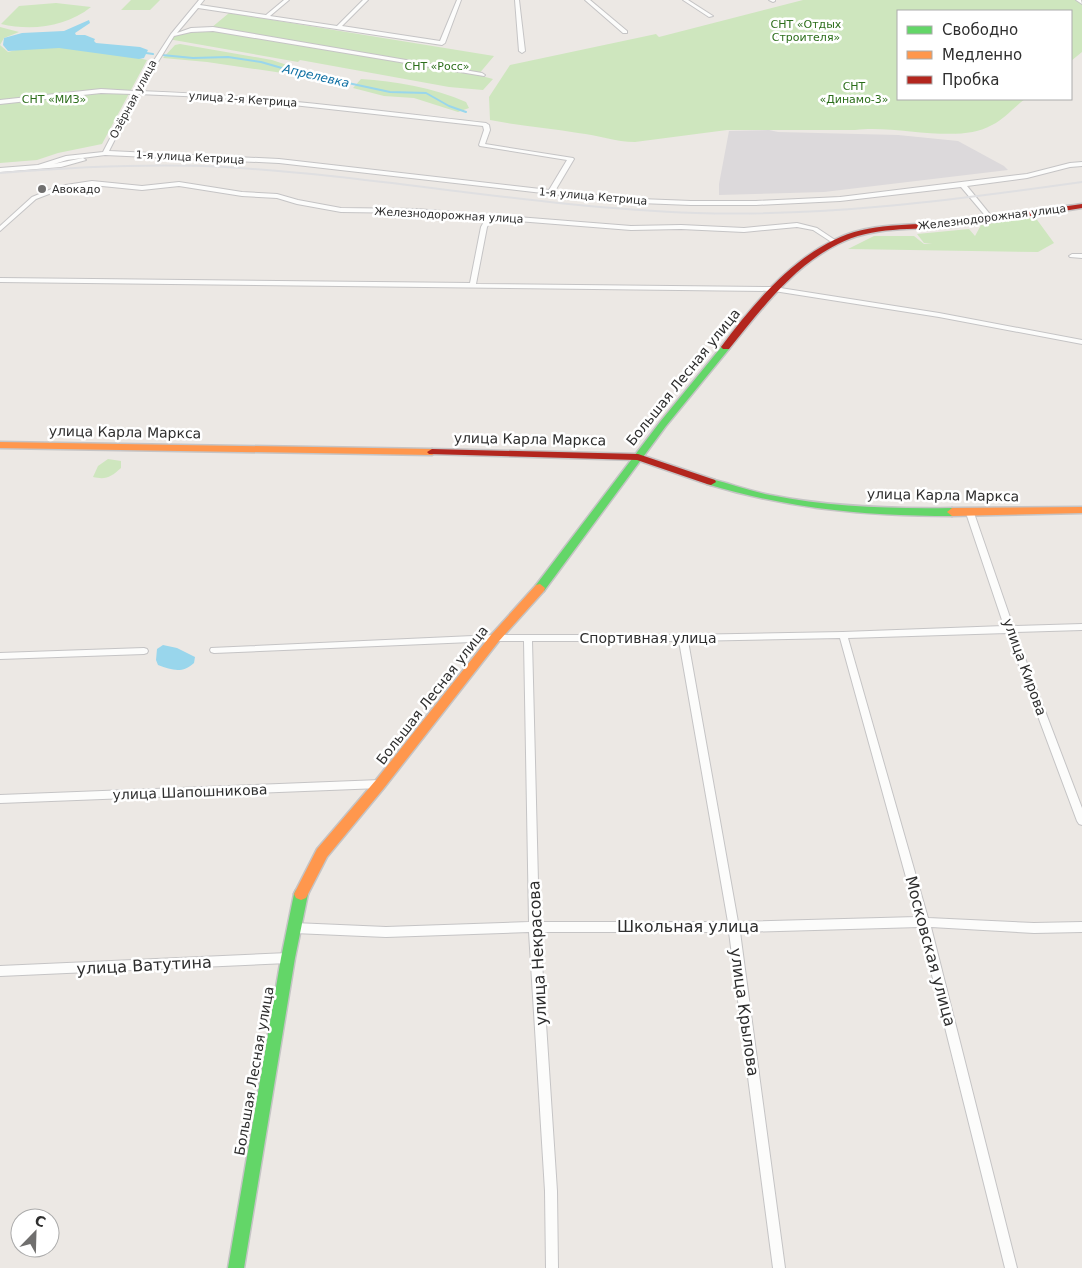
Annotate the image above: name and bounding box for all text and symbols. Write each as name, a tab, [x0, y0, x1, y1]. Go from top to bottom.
legend	[897, 10, 1072, 100]
park label: СНТ «Отдых Строителя»	[771, 18, 842, 44]
text: Свободно	[942, 21, 1018, 39]
text: Медленно	[942, 46, 1022, 64]
street label: Озёрная улица	[107, 58, 160, 141]
park label: СНТ «Росс»	[404, 60, 470, 73]
water label: Апрелевка	[280, 61, 351, 90]
text: Пробка	[942, 71, 999, 89]
park label: СНТ «Динамо-3»	[819, 80, 889, 106]
street label: улица 2-я Кетрица	[188, 89, 298, 110]
park label: СНТ «МИЗ»	[22, 93, 86, 106]
street label: 1-я улица Кетрица	[135, 148, 245, 167]
marker: Авокадо	[36, 183, 48, 195]
place label: Авокадо	[52, 183, 101, 196]
street label: 1-я улица Кетрица	[538, 185, 648, 208]
street label: Железнодорожная улица	[917, 202, 1067, 233]
street label: Железнодорожная улица	[374, 205, 524, 226]
street label: Большая Лесная улица	[623, 305, 743, 449]
street label: улица Карла Маркса	[49, 423, 201, 441]
street label: улица Карла Маркса	[454, 430, 606, 448]
street label: улица Карла Маркса	[867, 486, 1019, 504]
street label: улица Кирова	[1000, 616, 1050, 718]
street label: Большая Лесная улица	[373, 622, 491, 768]
street label: Спортивная улица	[580, 630, 716, 646]
street label: улица Шапошникова	[112, 781, 268, 803]
street label: Московская улица	[901, 874, 960, 1028]
street label: улица Некрасова	[524, 880, 551, 1026]
street label: Школьная улица	[617, 917, 759, 936]
street label: улица Крылова	[726, 947, 763, 1077]
street label: улица Ватутина	[76, 952, 212, 979]
street label: Большая Лесная улица	[231, 985, 277, 1157]
north arrow	[10, 1208, 60, 1258]
text: С	[32, 1212, 48, 1230]

